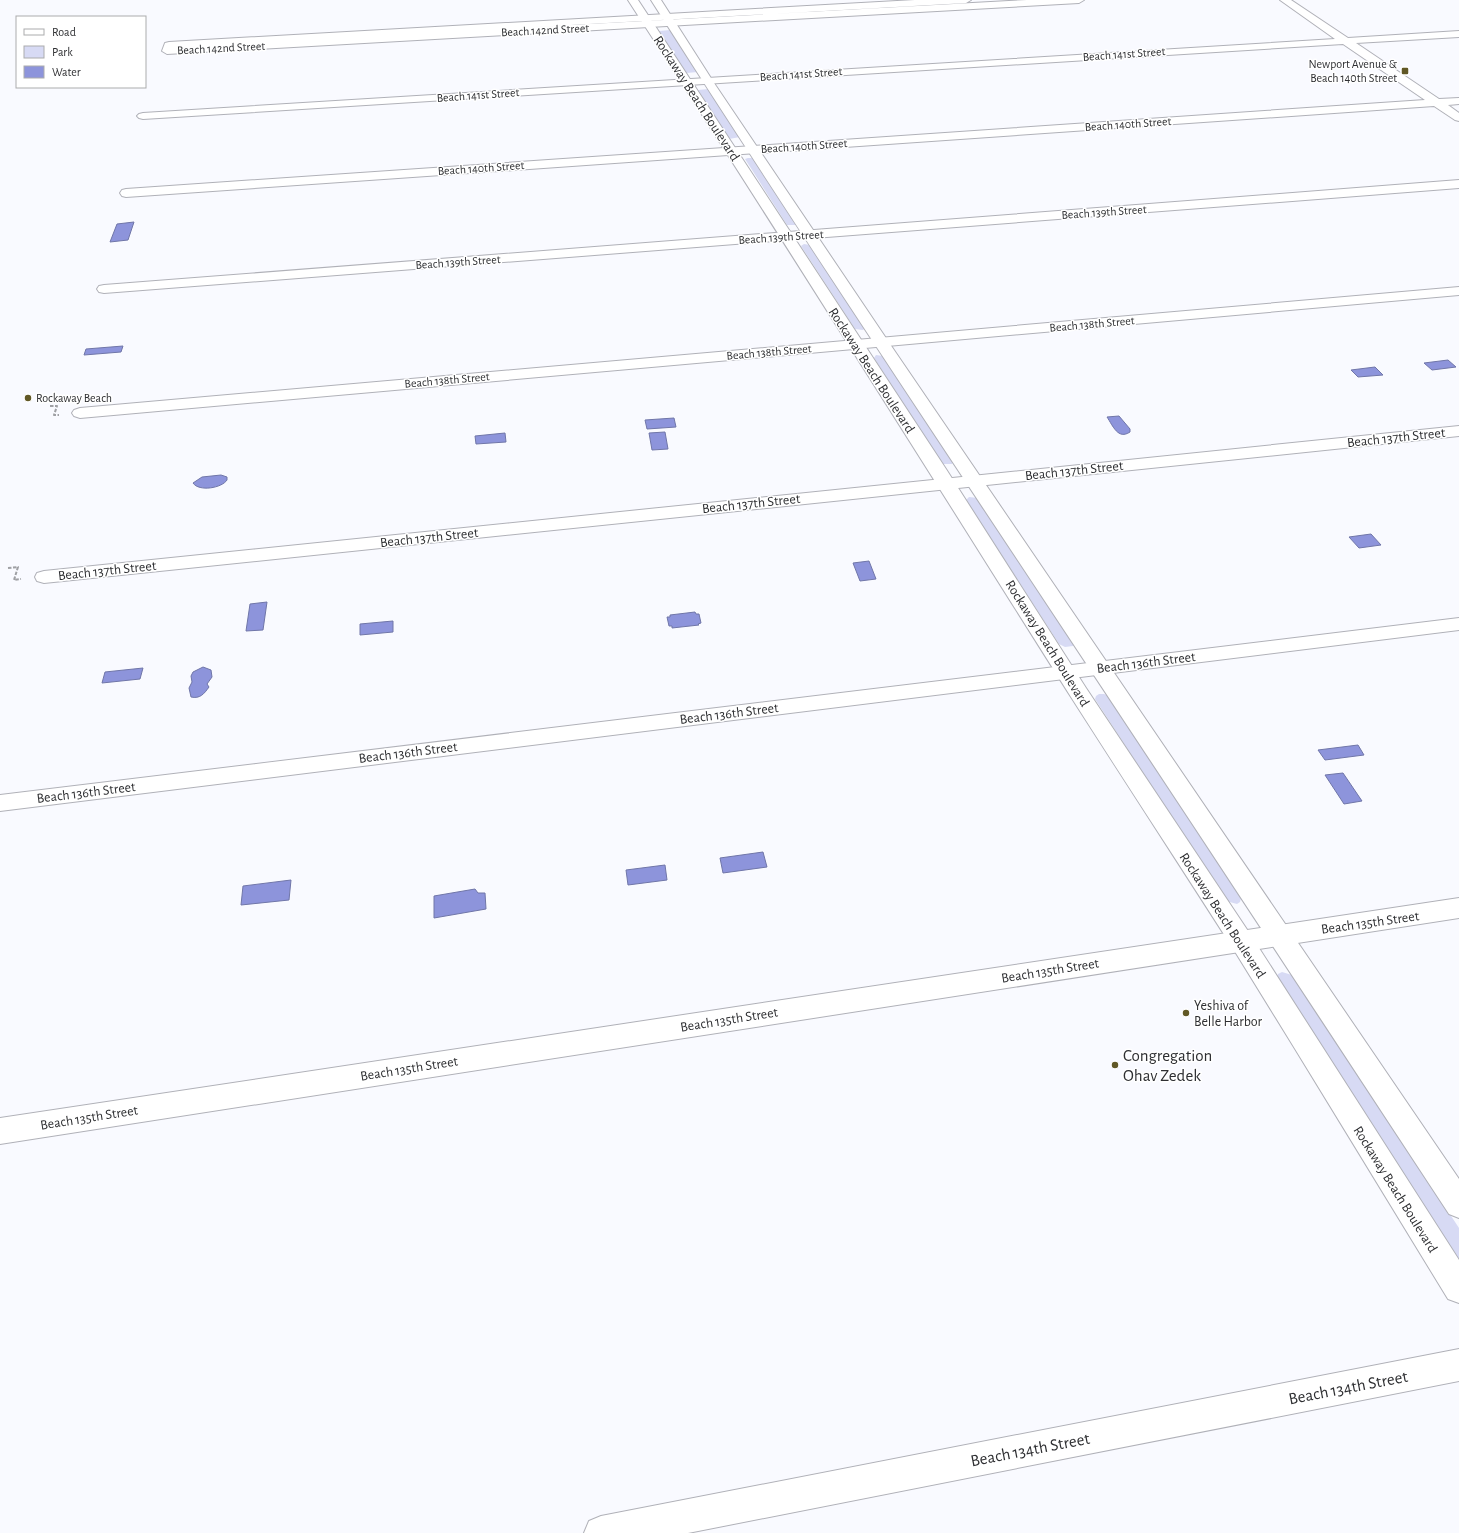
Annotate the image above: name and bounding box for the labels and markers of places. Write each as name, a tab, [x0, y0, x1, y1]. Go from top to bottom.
place label: Newport Avenue & Beach 140th Street	[1309, 58, 1398, 84]
marker: Newport Avenue & Beach 140th Street	[1400, 66, 1410, 76]
place label: Rockaway Beach	[36, 392, 112, 405]
marker: Rockaway Beach	[23, 393, 33, 403]
place label: Yeshiva of Belle Harbor	[1194, 999, 1263, 1029]
marker: Yeshiva of Belle Harbor	[1181, 1008, 1191, 1018]
place label: Congregation Ohav Zedek	[1123, 1047, 1212, 1084]
marker: Congregation Ohav Zedek	[1110, 1060, 1120, 1070]

